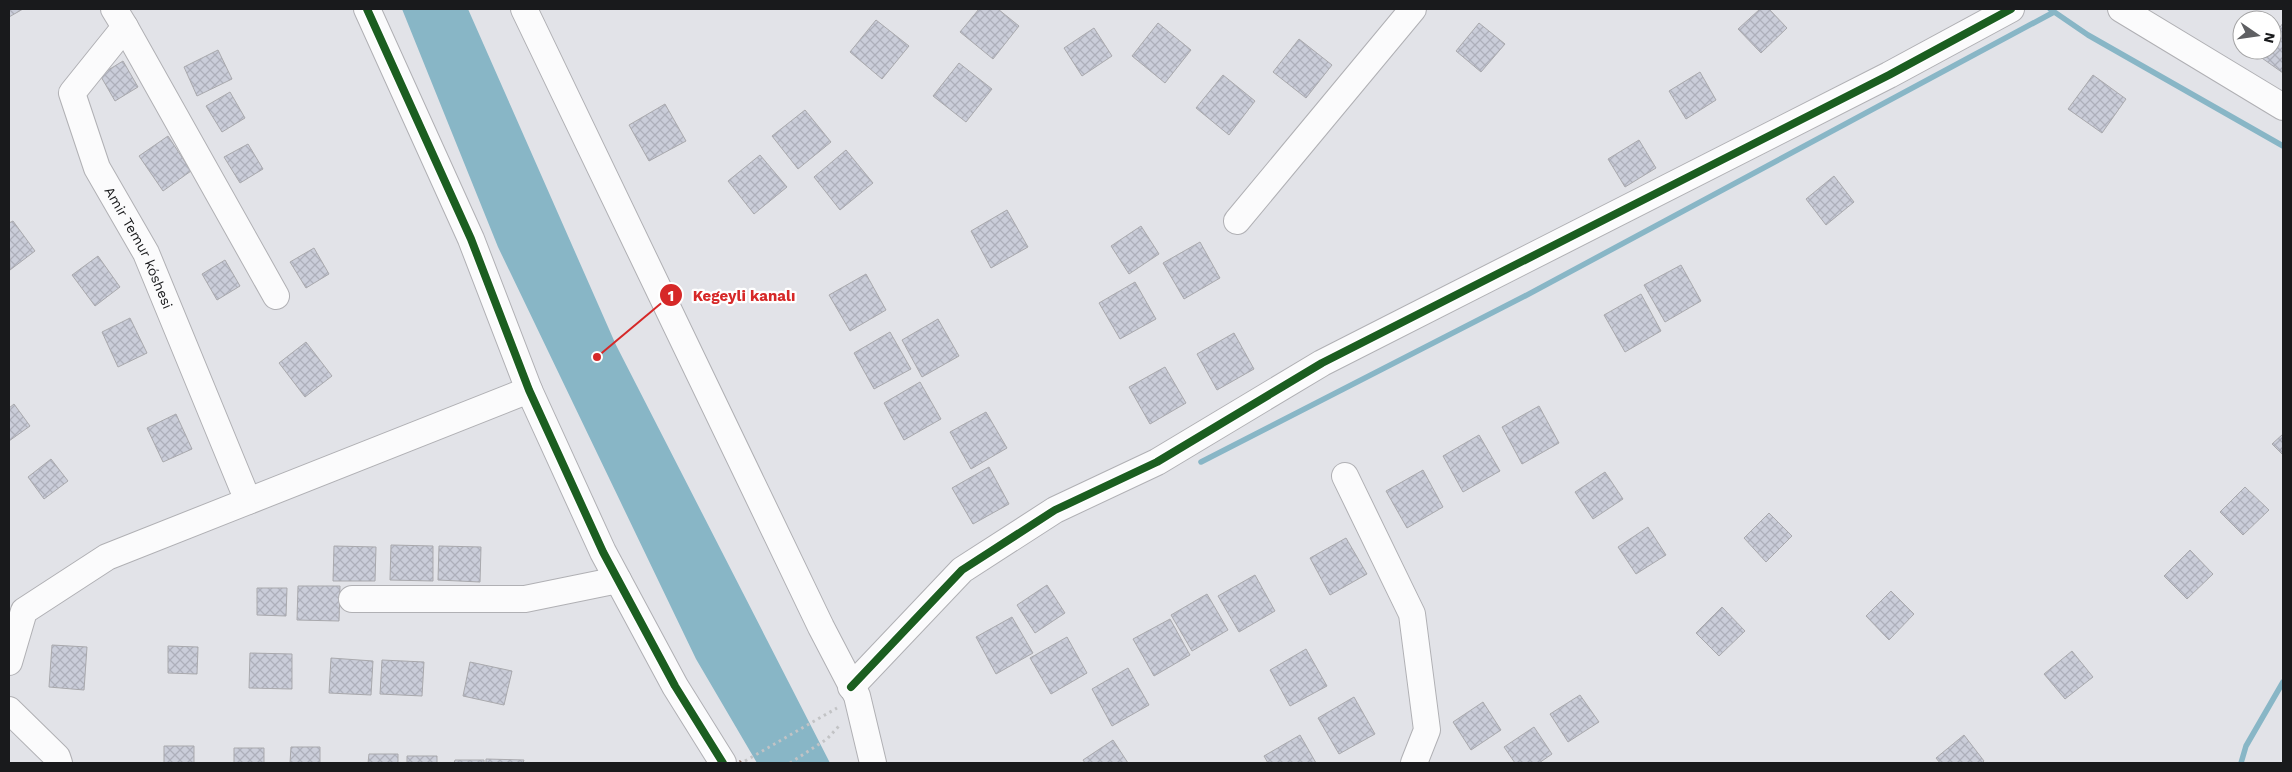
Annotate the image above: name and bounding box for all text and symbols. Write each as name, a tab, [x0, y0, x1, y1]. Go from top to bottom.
north arrow	[2232, 10, 2282, 60]
text: N	[2261, 31, 2279, 45]
street label: Amir Temur kóshesi	[101, 184, 176, 311]
callout: Kegeyli kanalı	[658, 280, 806, 310]
text: 1	[668, 287, 674, 305]
text: Kegeyli kanalı	[693, 287, 795, 305]

